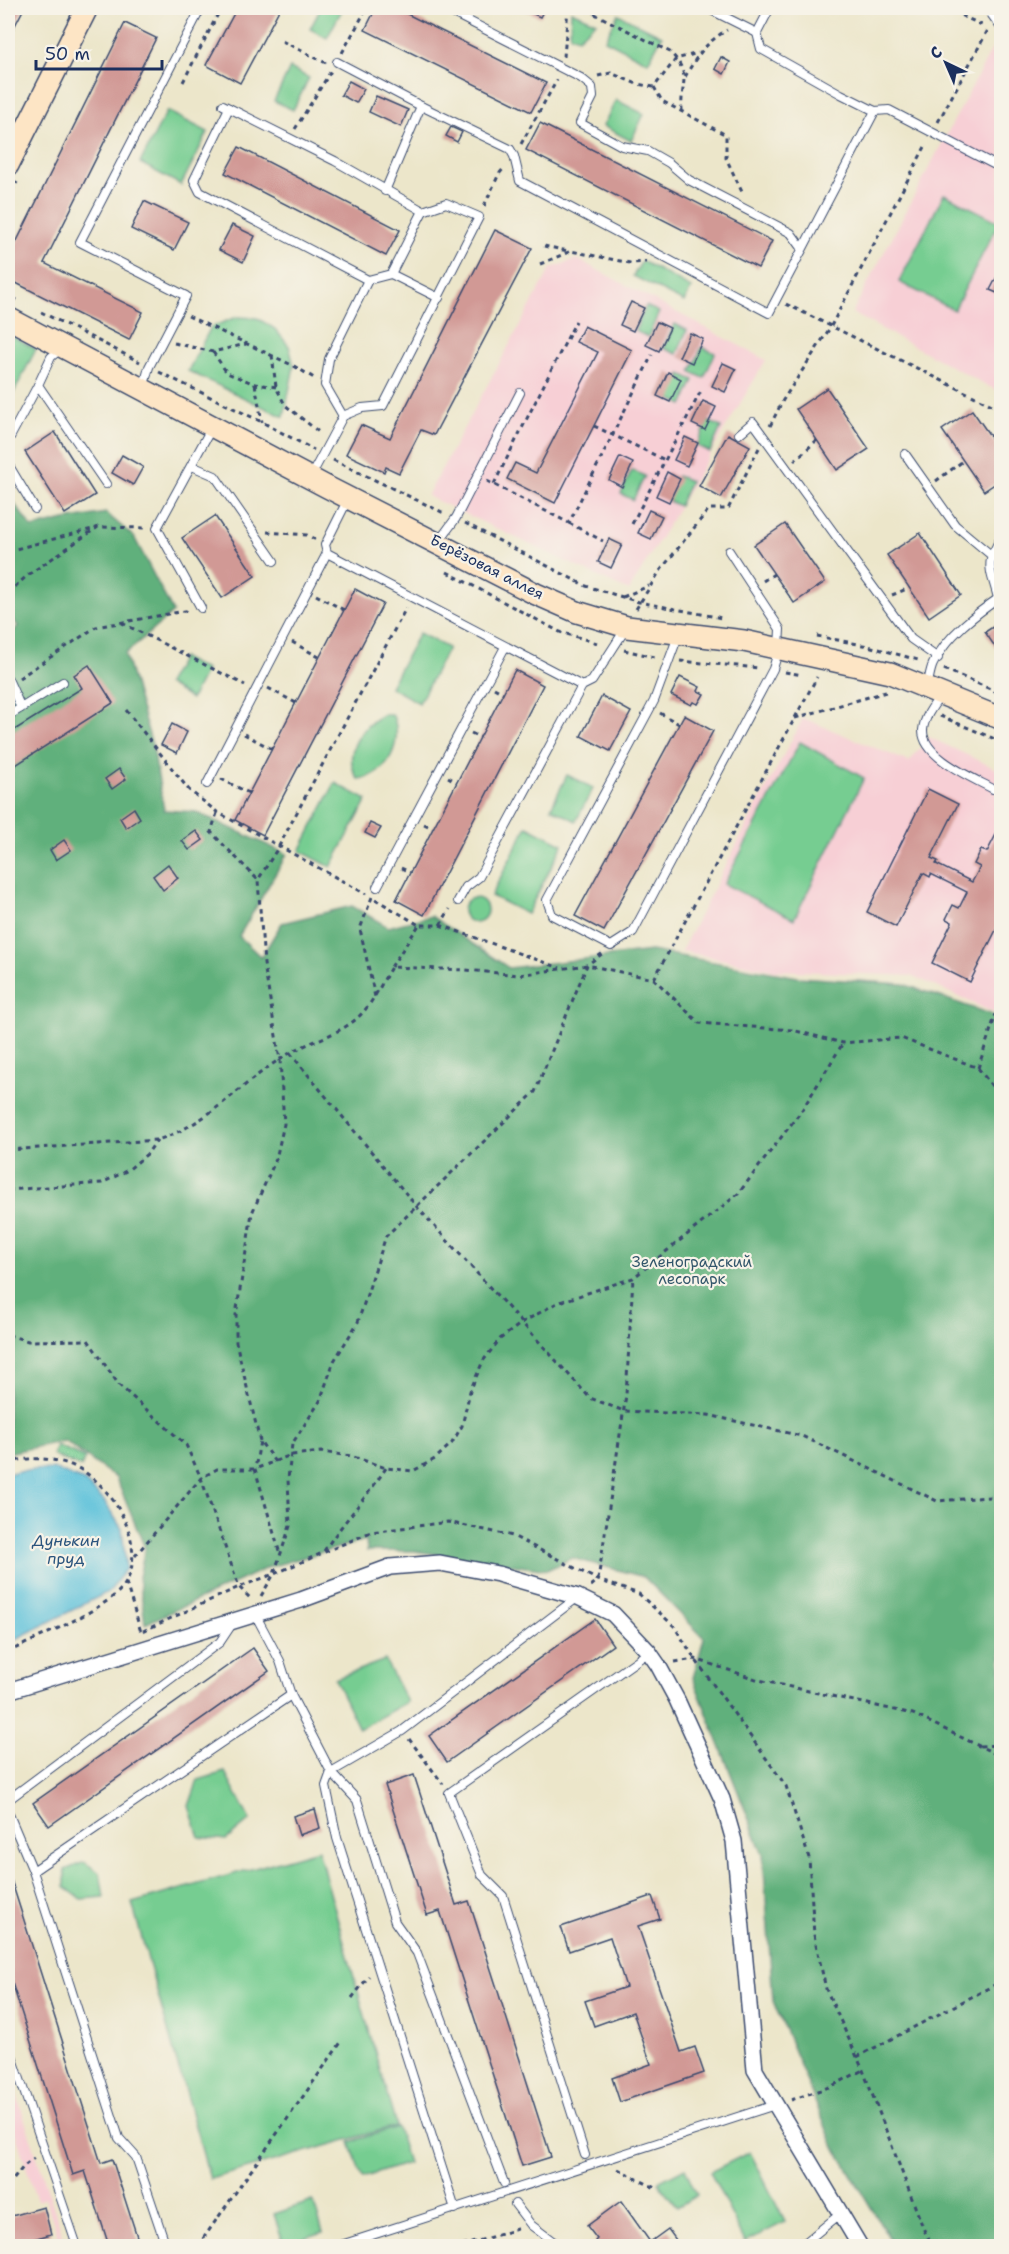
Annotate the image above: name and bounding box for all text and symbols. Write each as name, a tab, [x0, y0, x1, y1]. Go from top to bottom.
scale bar	[36, 33, 162, 71]
north arrow	[916, 33, 976, 93]
text: С	[925, 41, 947, 64]
text: 50 m	[45, 42, 90, 66]
street label: Берёзовая аллея	[427, 530, 547, 604]
park label: Зеленоградский лесопарк	[632, 1252, 752, 1289]
water label: Дунькин пруд	[31, 1530, 100, 1569]

